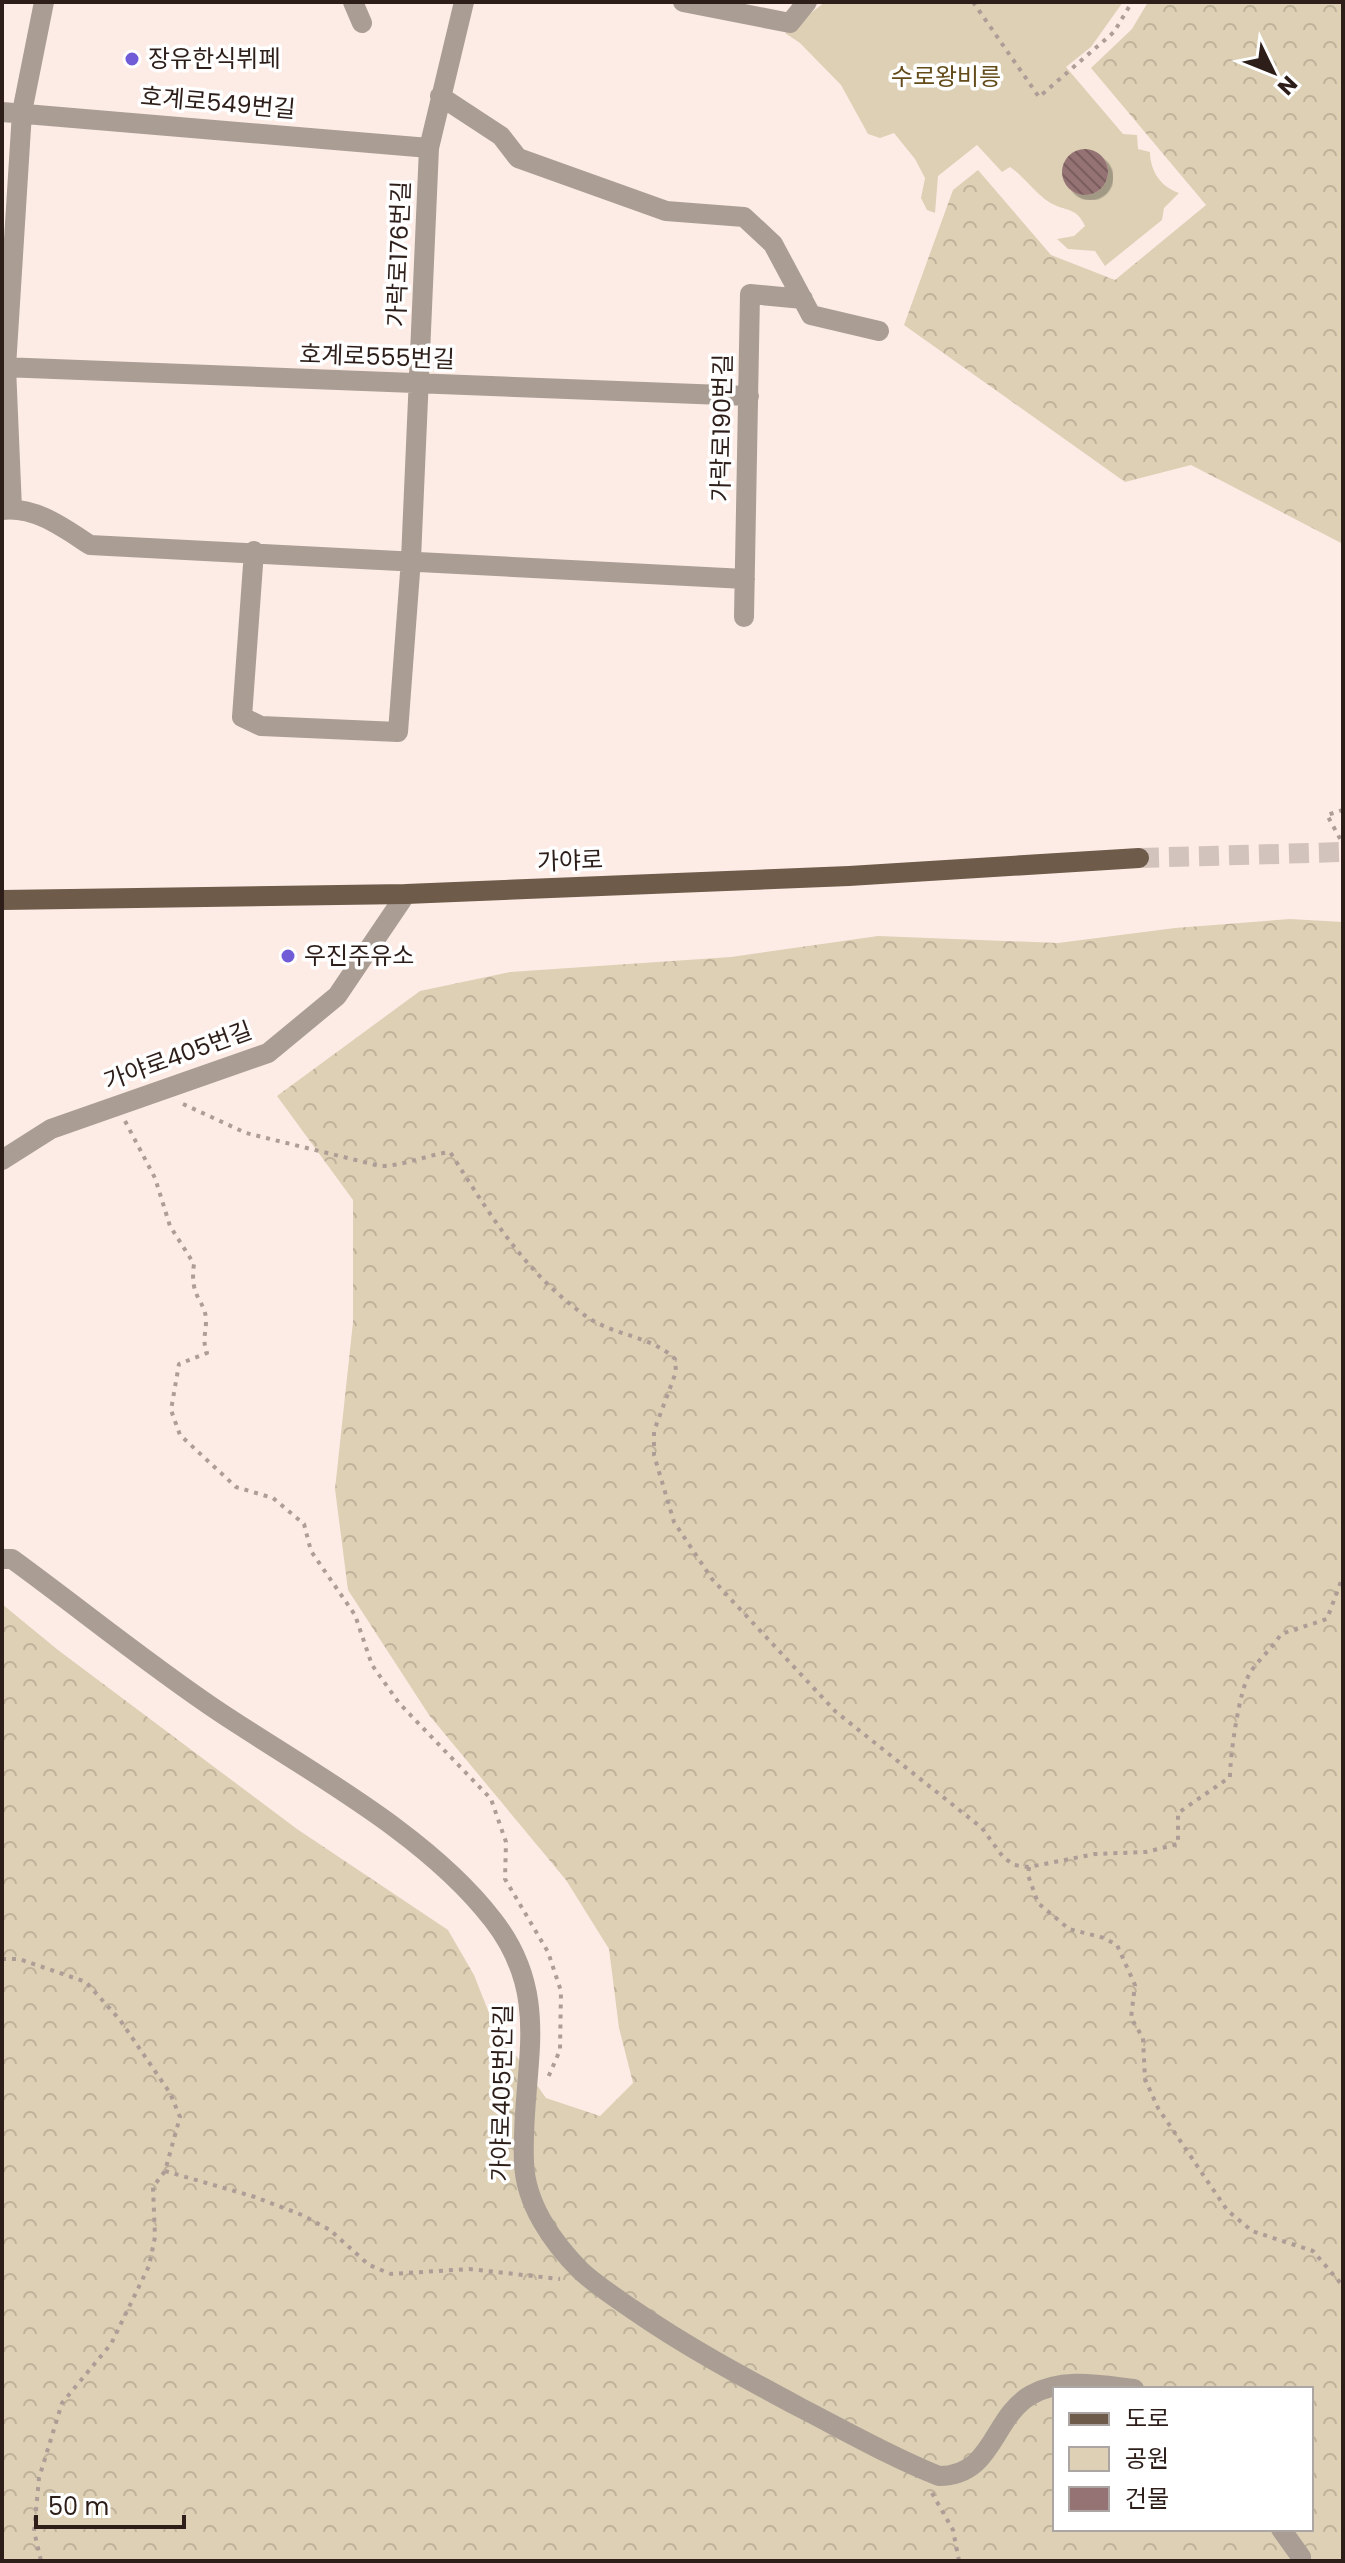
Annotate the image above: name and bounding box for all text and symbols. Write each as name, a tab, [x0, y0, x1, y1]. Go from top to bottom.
north arrow	[1233, 32, 1313, 112]
place label: 장유한식뷔페	[148, 42, 280, 75]
marker: 장유한식뷔페	[123, 50, 141, 68]
park label: 수로왕비릉	[891, 60, 1001, 93]
text: N	[1270, 69, 1304, 102]
street label: 호계로549번길	[139, 79, 297, 126]
street label: 가락로176번길	[379, 180, 418, 328]
street label: 호계로555번길	[299, 337, 455, 376]
street label: 가락로190번길	[704, 354, 739, 502]
street label: 가야로	[536, 843, 604, 878]
place label: 우진주유소	[304, 939, 414, 972]
marker: 우진주유소	[279, 947, 297, 965]
street label: 가야로405번길	[99, 1013, 257, 1098]
street label: 가야로405번안길	[483, 2004, 520, 2182]
legend	[1053, 2387, 1313, 2531]
text: 도로	[1125, 2402, 1169, 2435]
text: 공원	[1125, 2442, 1169, 2475]
scale bar	[36, 2479, 184, 2529]
text: 건물	[1125, 2482, 1169, 2515]
text: 50 m	[48, 2490, 109, 2523]

